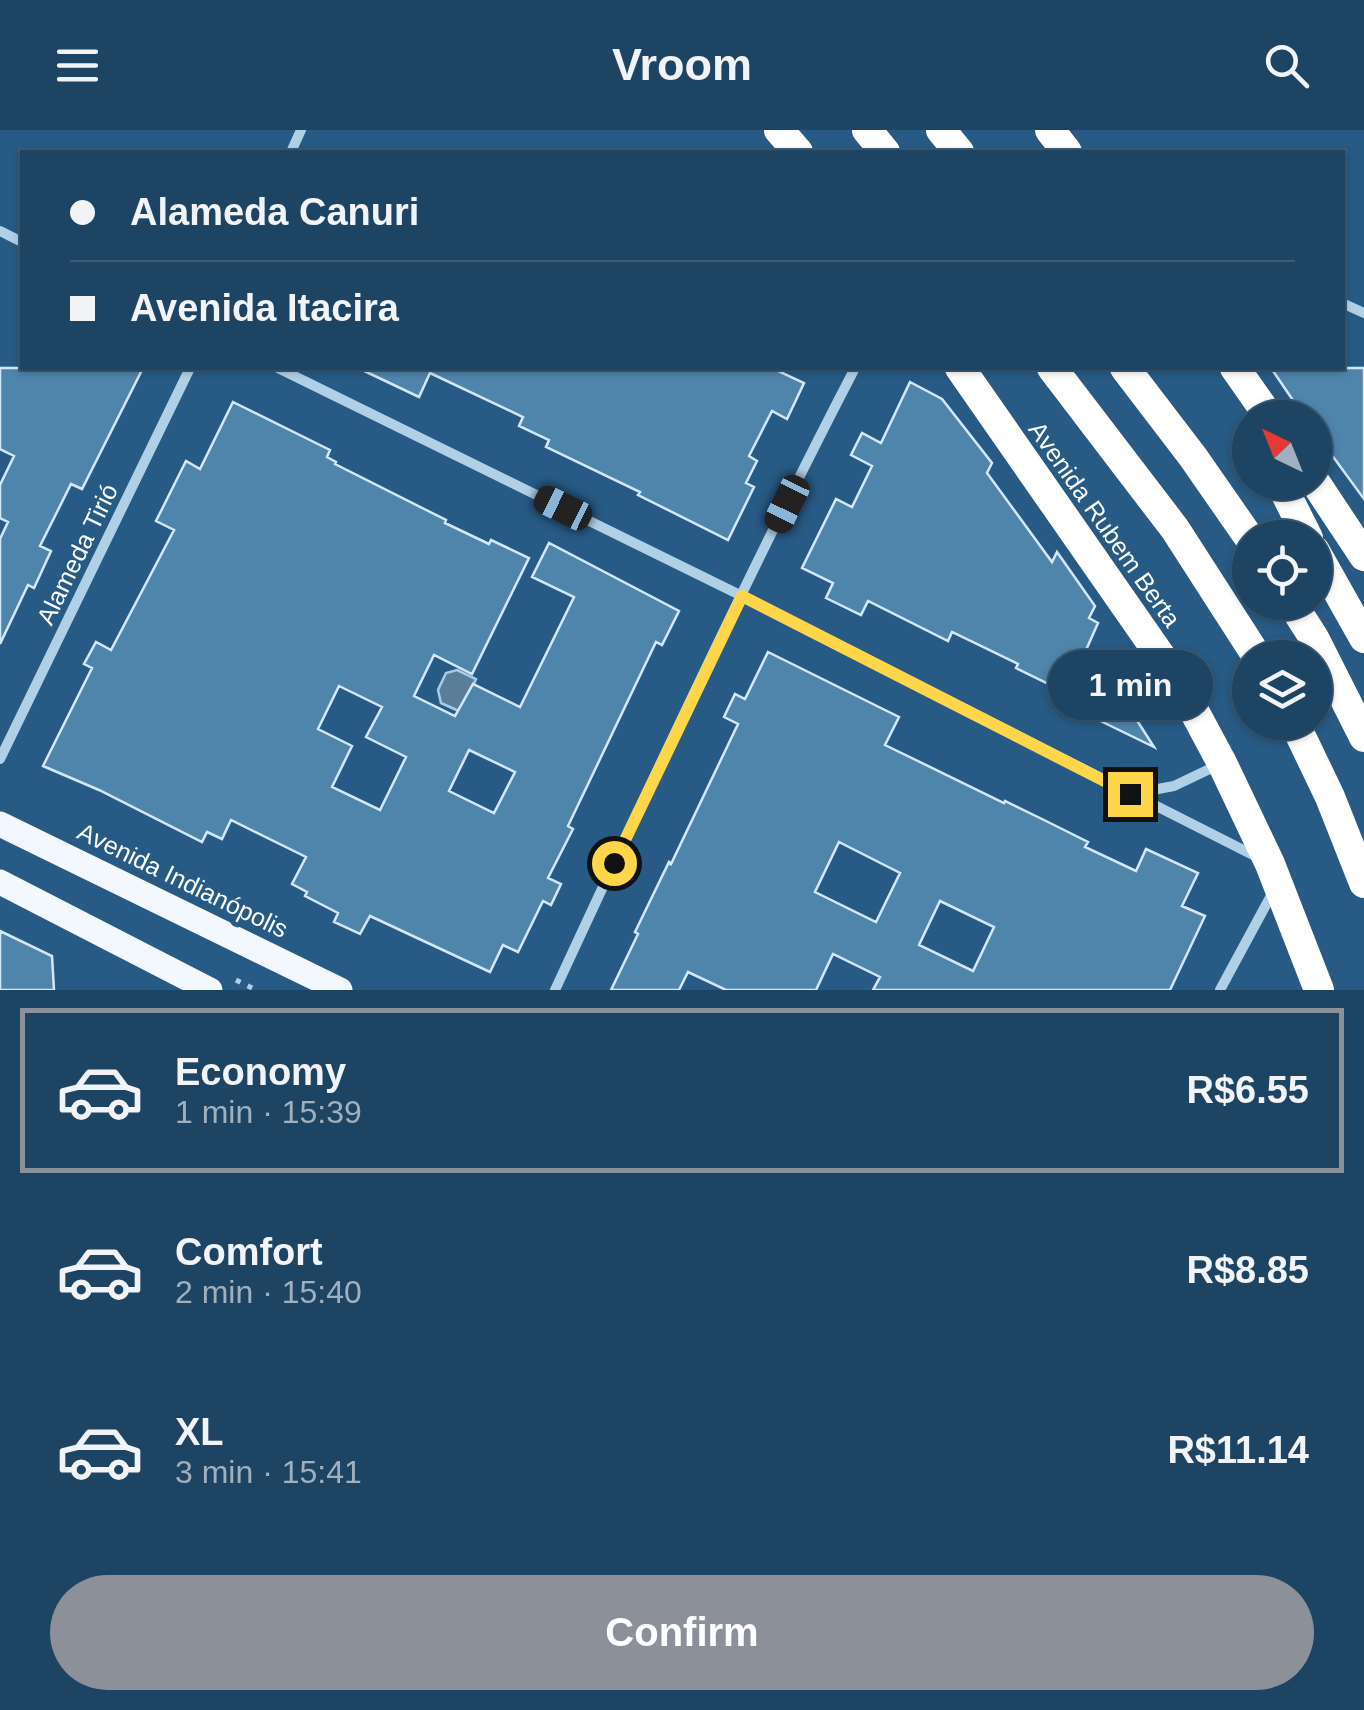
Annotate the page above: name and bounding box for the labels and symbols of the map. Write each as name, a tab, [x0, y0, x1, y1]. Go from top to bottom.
north arrow	[1232, 400, 1332, 500]
street label: Avenida Rubem Berta	[1024, 416, 1187, 632]
car	[760, 470, 814, 538]
street label: Alameda Tirió	[31, 479, 123, 629]
car	[529, 481, 597, 535]
callout: 1 min	[1048, 649, 1212, 719]
route end	[1108, 772, 1153, 817]
street label: Avenida Indianópolis	[73, 817, 293, 943]
route start	[592, 841, 637, 886]

